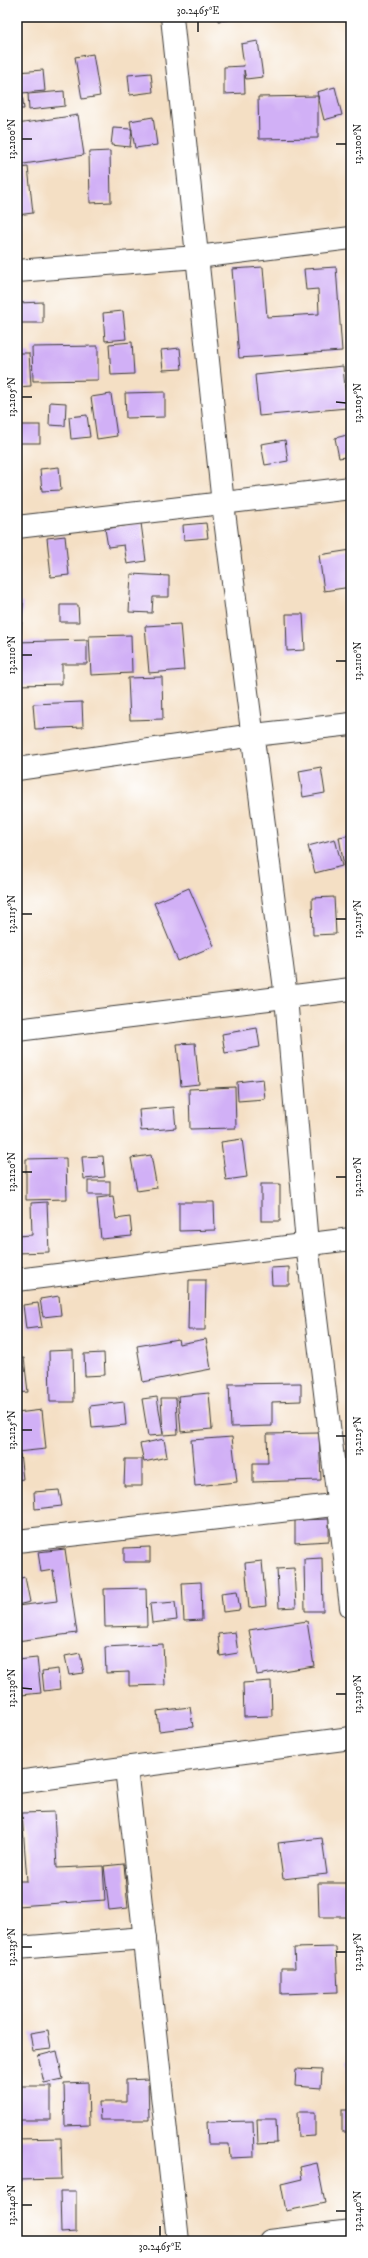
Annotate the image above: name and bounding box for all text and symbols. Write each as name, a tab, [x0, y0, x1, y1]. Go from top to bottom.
text: 30.2465°E	[177, 5, 219, 17]
text: 13.2100°N	[6, 119, 18, 159]
text: 13.2100°N	[352, 124, 364, 164]
text: 13.2105°N	[6, 377, 18, 417]
text: 13.2105°N	[352, 383, 364, 423]
text: 13.2110°N	[6, 636, 18, 674]
text: 13.2110°N	[352, 642, 364, 680]
text: 13.2115°N	[6, 895, 18, 933]
text: 13.2115°N	[352, 900, 364, 938]
text: 13.2120°N	[6, 1152, 18, 1192]
text: 13.2120°N	[352, 1157, 364, 1197]
text: 13.2125°N	[6, 1410, 18, 1450]
text: 13.2125°N	[352, 1416, 364, 1456]
text: 13.2130°N	[6, 1669, 18, 1707]
text: 13.2130°N	[352, 1675, 364, 1713]
text: 13.2135°N	[6, 1928, 18, 1966]
text: 13.2135°N	[352, 1933, 364, 1971]
text: 13.2140°N	[6, 2185, 18, 2225]
text: 13.2140°N	[352, 2191, 364, 2231]
text: 30.2465°E	[139, 2241, 181, 2253]

